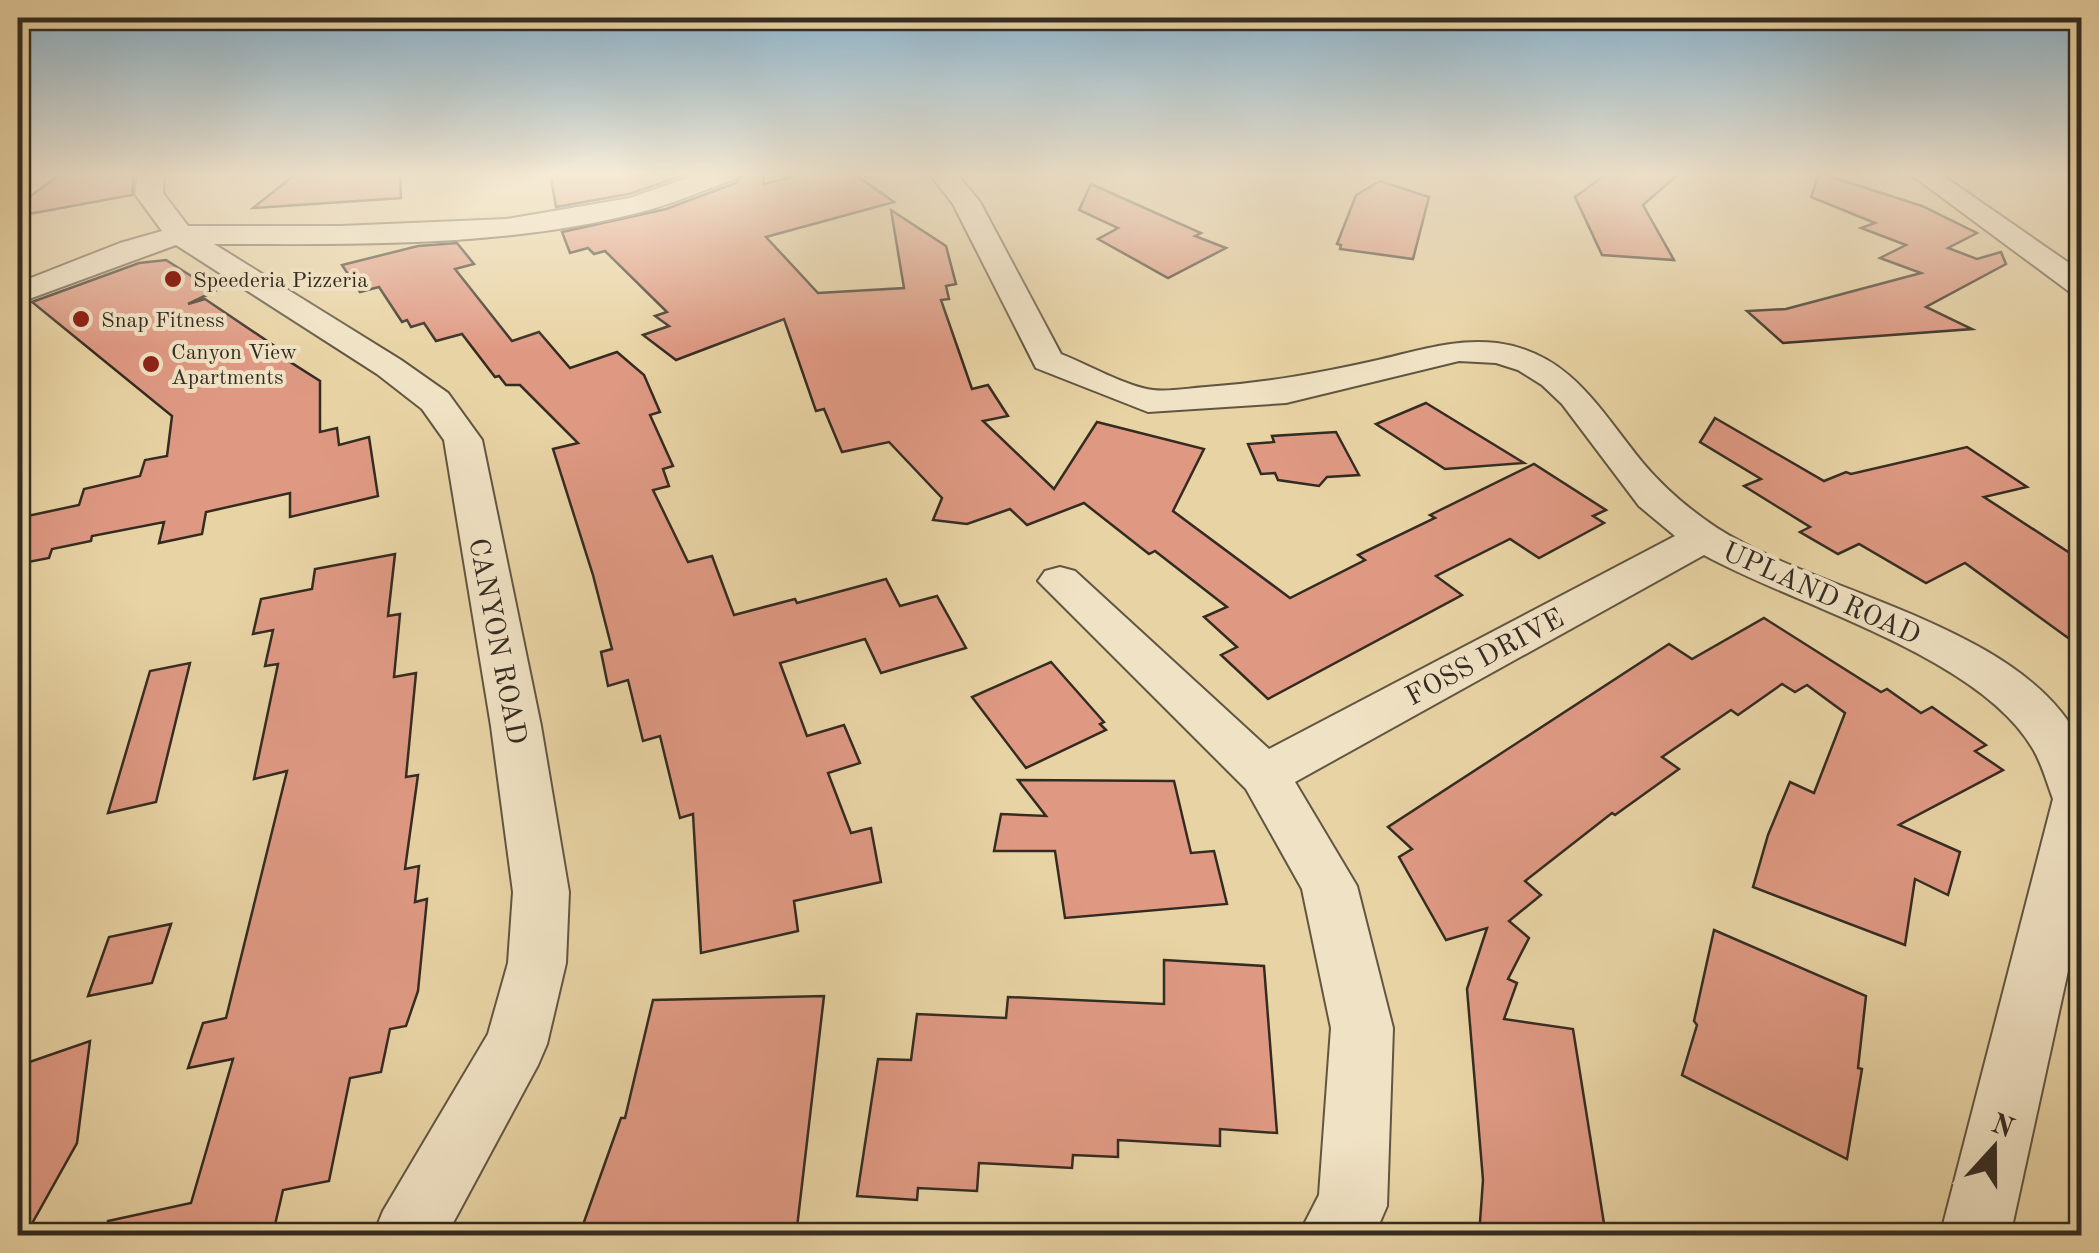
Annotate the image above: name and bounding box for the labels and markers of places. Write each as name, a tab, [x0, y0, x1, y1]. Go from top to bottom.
marker: Speederia Pizzeria	[162, 268, 184, 290]
place label: Speederia Pizzeria	[193, 270, 368, 292]
marker: Snap Fitness	[70, 308, 92, 330]
place label: Snap Fitness	[101, 310, 225, 332]
place label: Canyon View Apartments	[171, 342, 297, 389]
marker: Canyon View Apartments	[140, 353, 162, 375]

